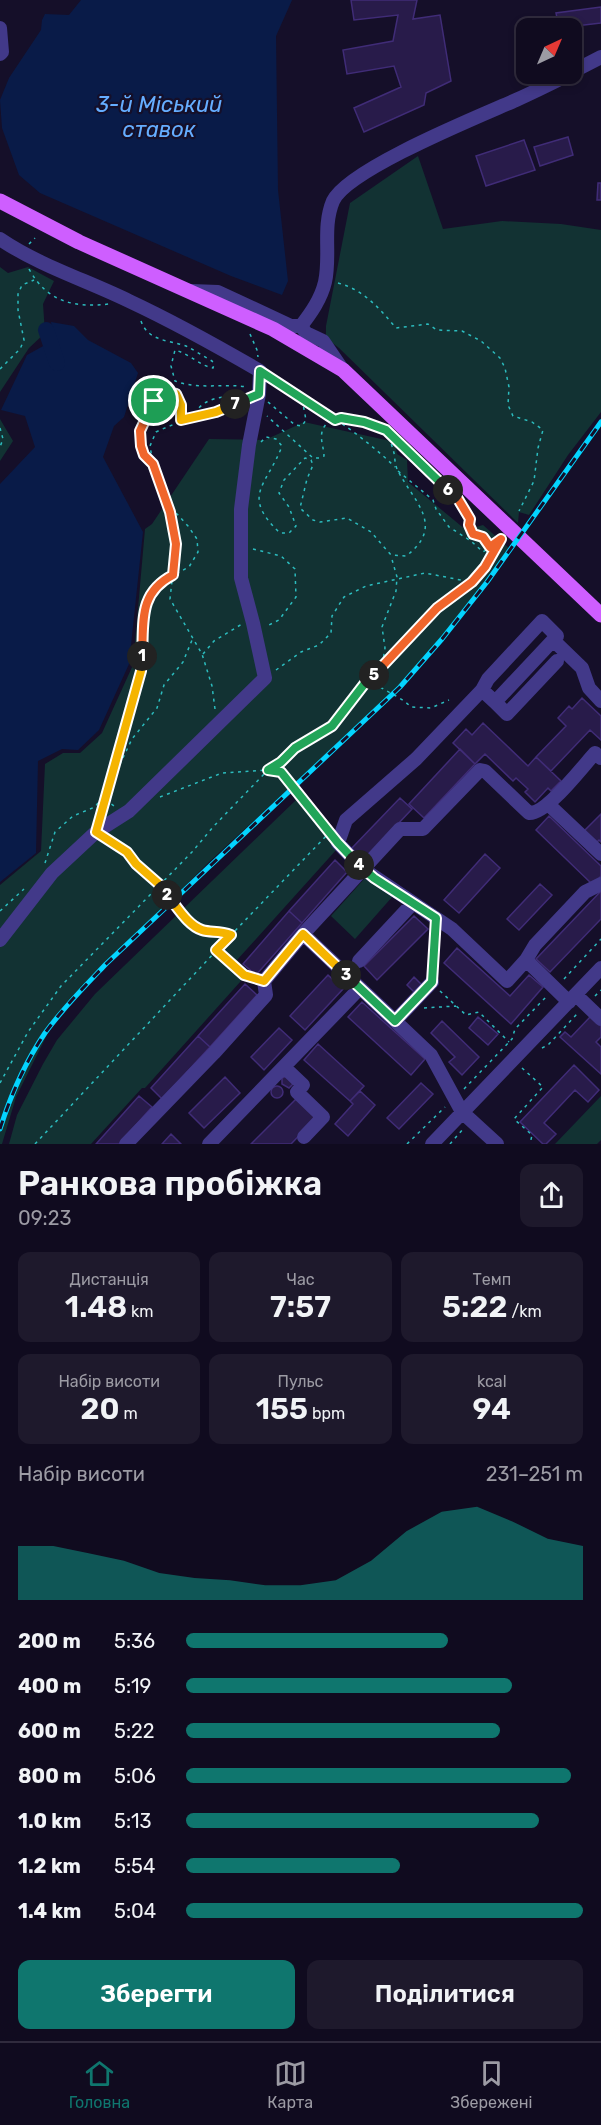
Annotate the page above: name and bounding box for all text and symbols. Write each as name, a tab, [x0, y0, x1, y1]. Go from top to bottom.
north arrow	[516, 18, 582, 84]
map controls	[516, 18, 582, 84]
water label: 3-й Міський ставок	[96, 91, 222, 143]
pin	[128, 375, 179, 426]
icon: arrive	[137, 384, 170, 417]
pin: 7	[220, 389, 250, 419]
text: 7	[230, 394, 240, 413]
pin: 6	[433, 475, 463, 505]
text: 6	[443, 480, 453, 499]
pin: 1	[127, 641, 157, 671]
text: 1	[138, 646, 146, 665]
pin: 5	[359, 660, 389, 690]
text: 5	[369, 665, 379, 684]
pin: 4	[344, 850, 374, 880]
text: 4	[354, 855, 364, 874]
pin: 2	[152, 880, 182, 910]
text: 2	[162, 885, 172, 904]
pin: 3	[331, 960, 361, 990]
text: 3	[341, 965, 351, 984]
text: Ранкова пробіжка	[18, 1164, 322, 1203]
button: share	[520, 1164, 583, 1227]
text: 09:23	[18, 1206, 71, 1230]
text: Дистанція	[70, 1270, 149, 1289]
text: Час	[286, 1270, 315, 1289]
text: Темп	[473, 1270, 511, 1289]
text: 1.48	[65, 1289, 127, 1325]
text: 7:57	[270, 1289, 331, 1325]
text: 5:22	[442, 1289, 508, 1325]
text: km	[127, 1302, 154, 1321]
text: /km	[508, 1302, 542, 1321]
text: Набір висоти	[58, 1372, 160, 1391]
text: Пульс	[278, 1372, 323, 1391]
text: kcal	[477, 1372, 507, 1391]
text: 20	[81, 1391, 120, 1427]
text: 155	[256, 1391, 308, 1427]
text: 94	[473, 1391, 511, 1427]
text: m	[120, 1404, 138, 1423]
text: bpm	[308, 1404, 345, 1423]
text: Набір висоти	[18, 1462, 145, 1486]
text: 231–251 m	[486, 1462, 583, 1486]
text: 200 m	[18, 1629, 81, 1653]
text: 5:36	[114, 1629, 155, 1653]
text: 400 m	[18, 1674, 81, 1698]
text: 5:19	[114, 1674, 151, 1698]
text: 600 m	[18, 1719, 81, 1743]
text: 5:22	[114, 1719, 154, 1743]
text: 800 m	[18, 1764, 81, 1788]
text: 5:06	[114, 1764, 156, 1788]
text: 1.0 km	[18, 1809, 81, 1833]
text: 5:13	[114, 1809, 152, 1833]
text: 1.2 km	[18, 1854, 81, 1878]
text: 5:54	[114, 1854, 155, 1878]
text: 1.4 km	[18, 1899, 81, 1923]
text: 5:04	[114, 1899, 156, 1923]
button: Зберегти	[18, 1960, 295, 2029]
button: Поділитися	[307, 1960, 583, 2029]
tab: Головна	[69, 2057, 130, 2112]
tab: Карта	[267, 2057, 313, 2112]
tab: Збережені	[450, 2057, 532, 2112]

